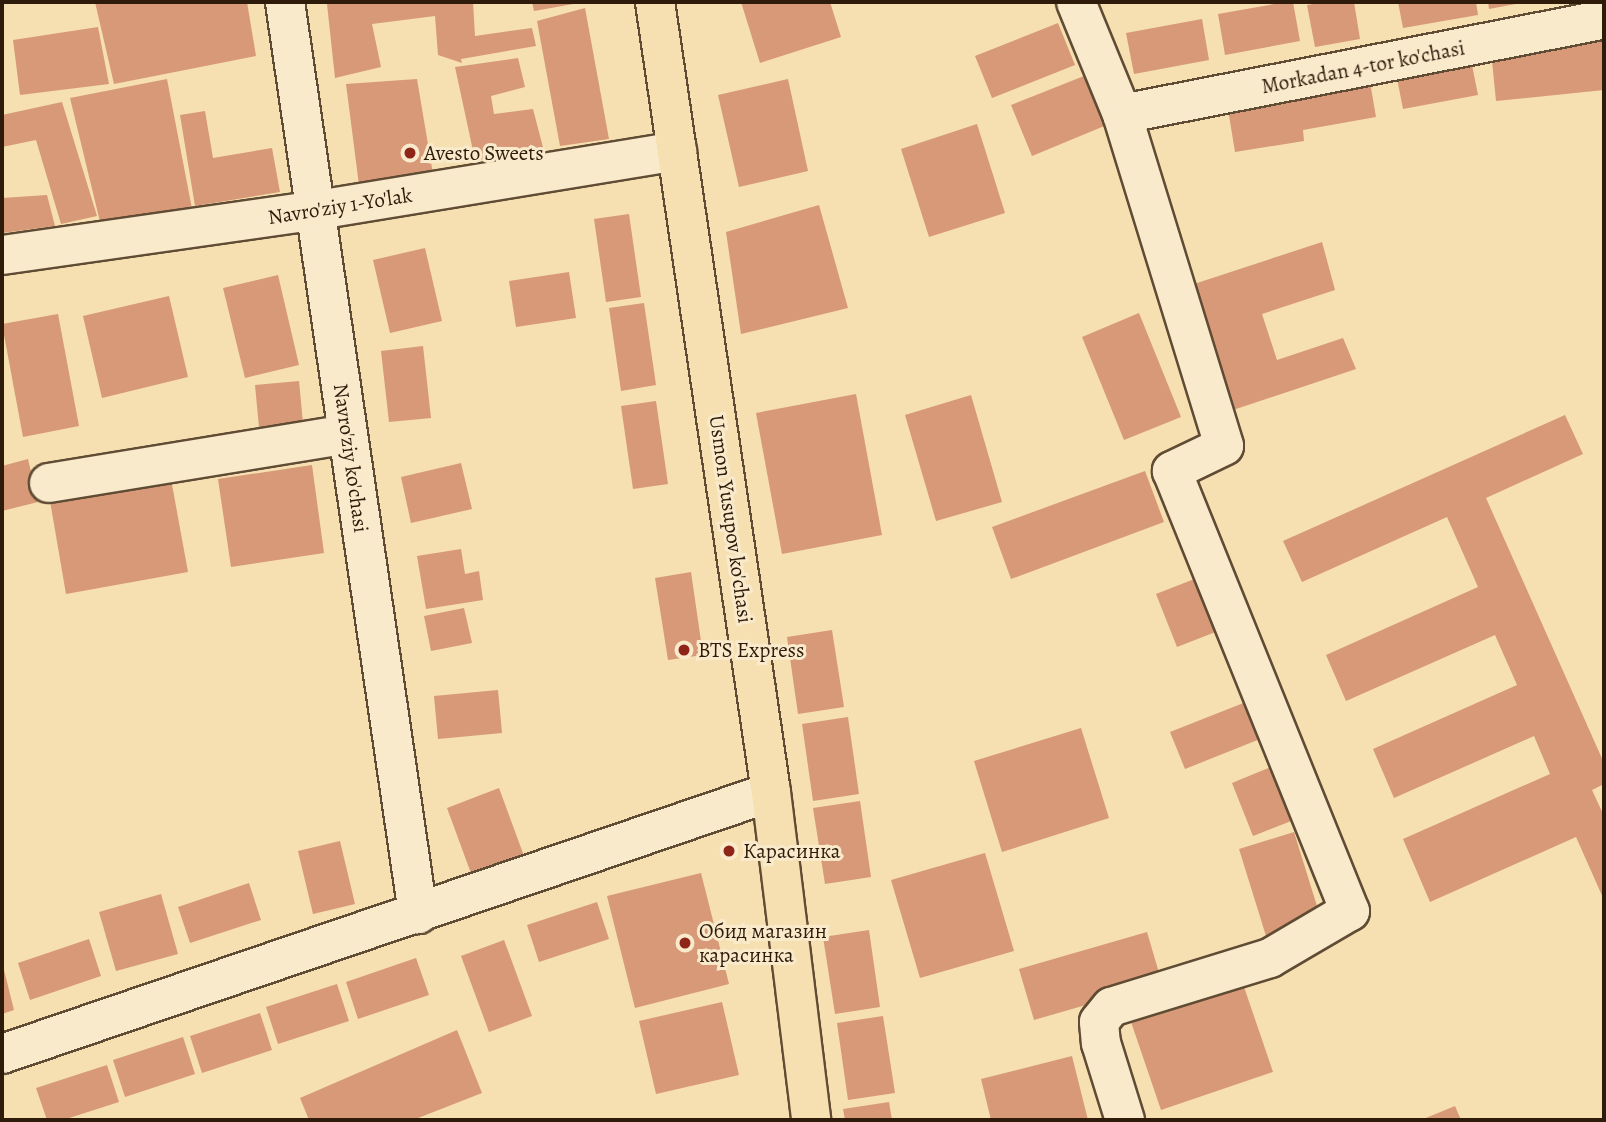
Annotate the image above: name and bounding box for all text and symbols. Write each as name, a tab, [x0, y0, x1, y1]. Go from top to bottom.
street label: Morkadan 4-tor ko'chasi	[1259, 35, 1467, 99]
place label: Avesto Sweets	[424, 140, 544, 166]
marker: Avesto Sweets	[402, 145, 418, 161]
street label: Navro'ziy 1-Yo'lak	[266, 182, 414, 230]
street label: Navro'ziy ko'chasi	[328, 382, 374, 534]
street label: Usmon Yusupov ko'chasi	[704, 413, 758, 625]
place label: BTS Express	[698, 637, 804, 663]
marker: BTS Express	[676, 642, 692, 658]
place label: Карасинка	[743, 838, 840, 864]
marker: Карасинка	[721, 843, 737, 859]
place label: Обид магазин карасинка	[699, 918, 827, 968]
marker: Обид магазин карасинка	[677, 935, 693, 951]

